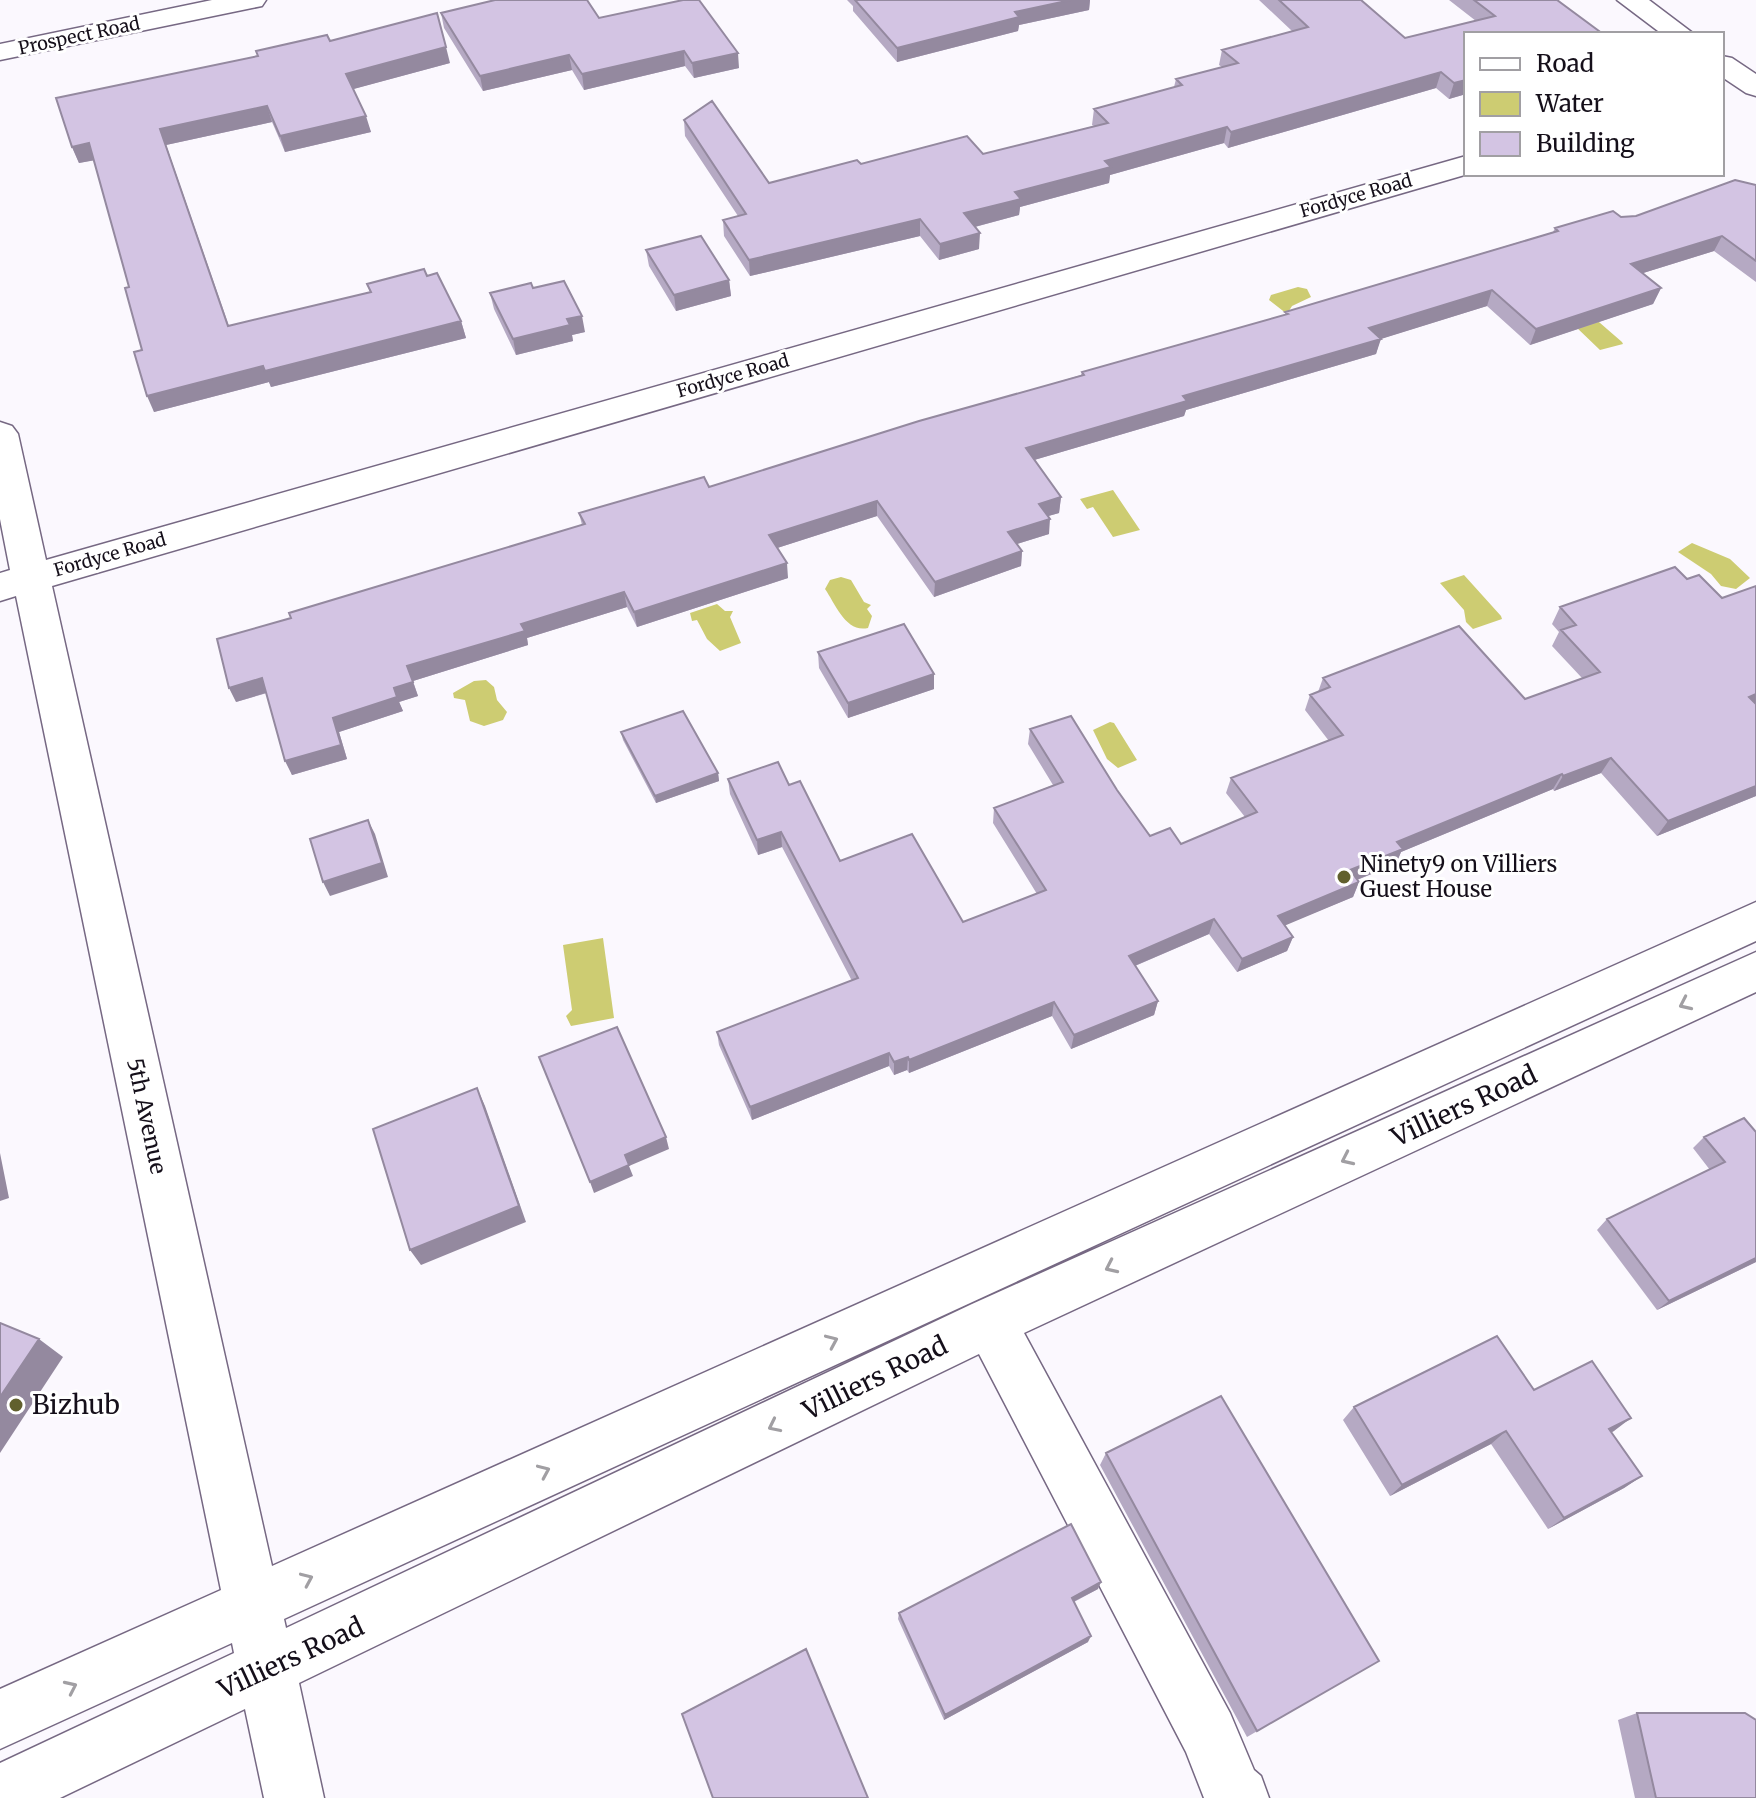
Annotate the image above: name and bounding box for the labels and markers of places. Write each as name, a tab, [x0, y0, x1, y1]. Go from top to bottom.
place label: Ninety9 on Villiers Guest House	[1360, 850, 1557, 903]
marker: Ninety9 on Villiers Guest House	[1335, 868, 1353, 886]
place label: Bizhub	[32, 1388, 120, 1421]
marker: Bizhub	[7, 1396, 25, 1414]

